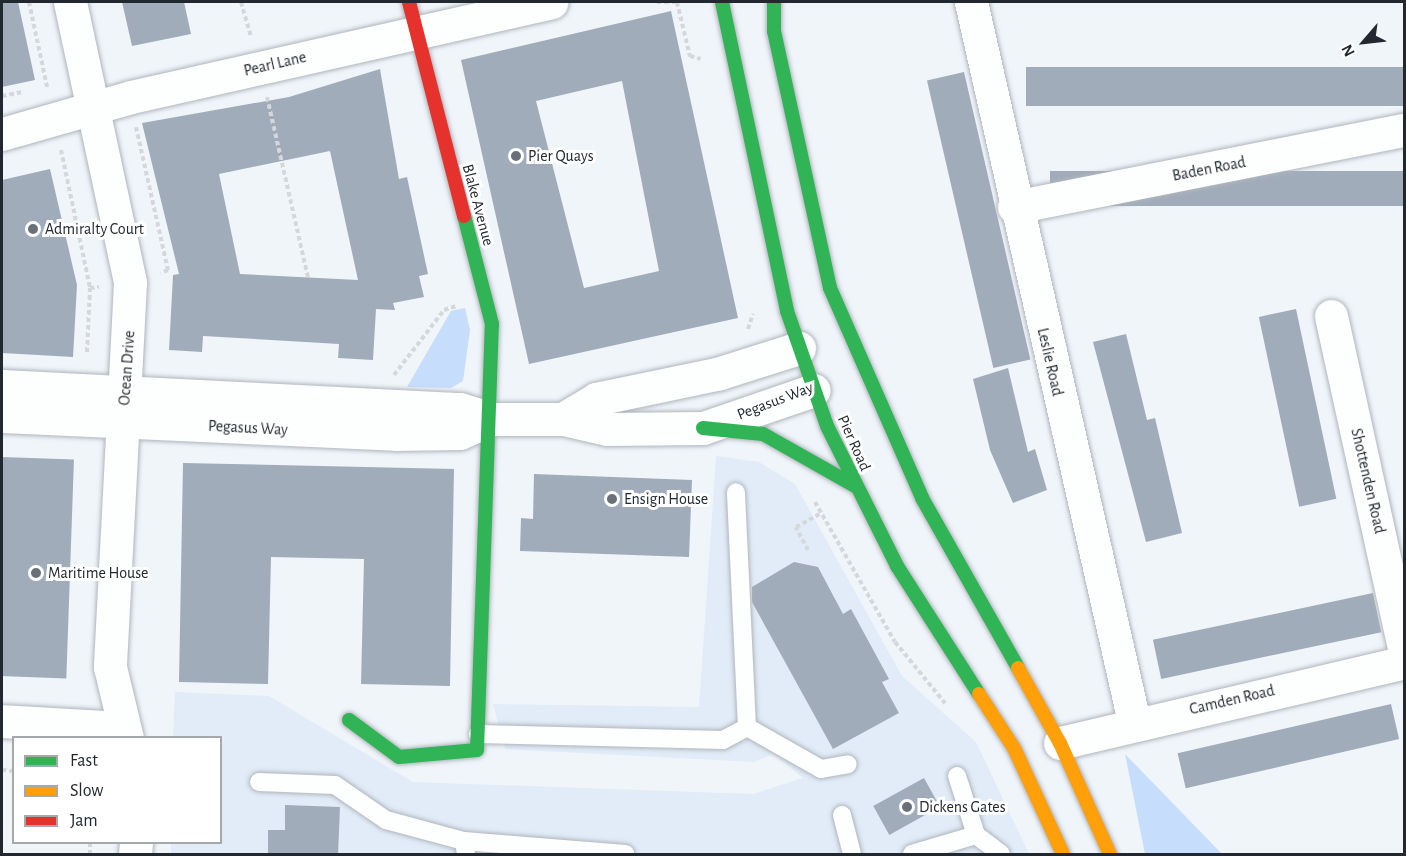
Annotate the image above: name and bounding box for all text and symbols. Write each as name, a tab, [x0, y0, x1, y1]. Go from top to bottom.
north arrow	[1334, 12, 1394, 72]
text: N	[1338, 42, 1358, 59]
street label: Pearl Lane	[242, 47, 308, 81]
place label: Pier Quays	[528, 146, 594, 166]
marker: Pier Quays	[509, 149, 523, 163]
street label: Baden Road	[1171, 152, 1247, 186]
street label: Blake Avenue	[458, 162, 498, 248]
place label: Admiralty Court	[45, 219, 144, 239]
marker: Admiralty Court	[26, 222, 40, 236]
street label: Leslie Road	[1033, 326, 1067, 398]
street label: Ocean Drive	[115, 330, 139, 406]
street label: Pegasus Way	[734, 378, 816, 424]
street label: Pier Road	[833, 412, 875, 474]
street label: Pegasus Way	[208, 416, 288, 440]
street label: Shottenden Road	[1347, 426, 1389, 536]
place label: Ensign House	[624, 489, 708, 509]
marker: Ensign House	[605, 492, 619, 506]
place label: Maritime House	[48, 563, 148, 583]
marker: Maritime House	[29, 566, 43, 580]
street label: Camden Road	[1188, 681, 1276, 719]
legend	[12, 736, 222, 844]
text: Fast	[70, 752, 98, 770]
text: Slow	[70, 782, 103, 800]
place label: Dickens Gates	[919, 797, 1006, 817]
marker: Dickens Gates	[900, 800, 914, 814]
text: Jam	[70, 812, 98, 830]

